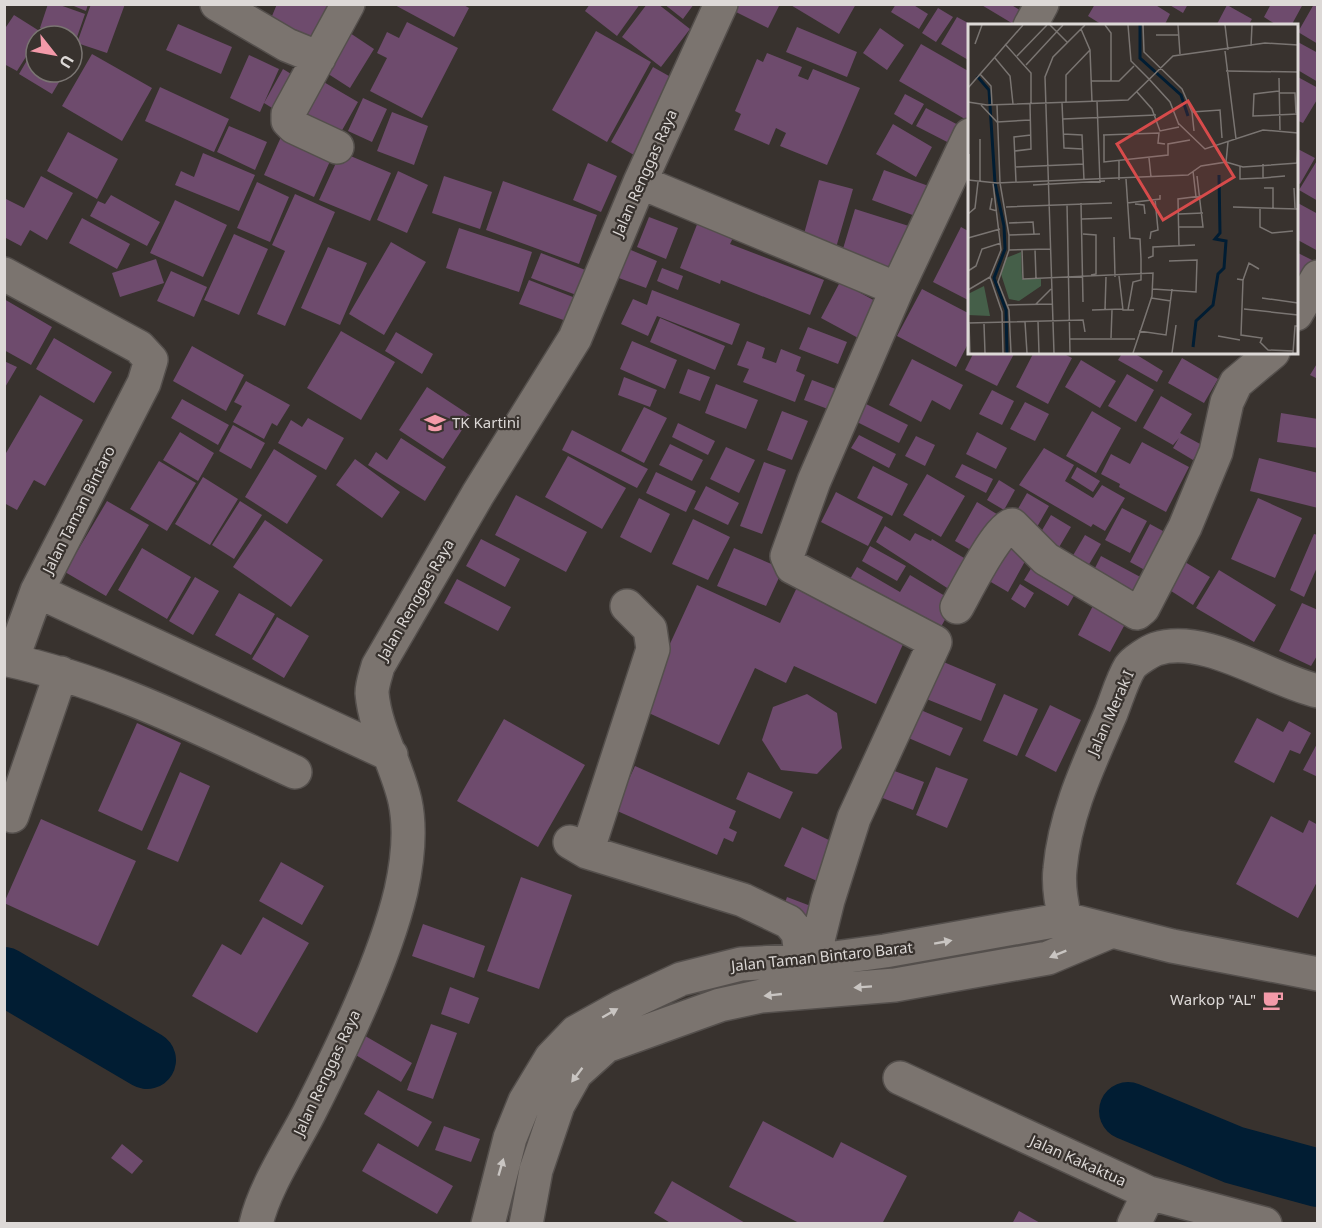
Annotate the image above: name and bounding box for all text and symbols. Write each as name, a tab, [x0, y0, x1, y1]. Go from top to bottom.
north arrow	[24, 24, 84, 84]
inset map	[968, 24, 1298, 354]
text: U	[54, 51, 79, 73]
street label: Jalan Renggas Raya	[606, 106, 681, 241]
school or university icon: TK Kartini	[423, 411, 447, 435]
place label: TK Kartini	[452, 412, 520, 432]
street label: Jalan Taman Bintaro	[36, 442, 119, 579]
street label: Jalan Renggas Raya	[371, 535, 458, 665]
street label: Jalan Merak I	[1082, 667, 1138, 760]
street label: Jalan Taman Bintaro Barat	[728, 936, 914, 976]
one-way arrow	[934, 938, 953, 947]
one-way arrow	[1049, 950, 1067, 959]
one-way arrow	[853, 982, 872, 992]
cafe icon: Warkop "AL"	[1261, 988, 1285, 1012]
place label: Warkop "AL"	[1170, 989, 1256, 1009]
one-way arrow	[763, 990, 782, 1000]
street label: Jalan Renggas Raya	[287, 1006, 364, 1141]
one-way arrow	[602, 1008, 619, 1018]
one-way arrow	[571, 1066, 583, 1082]
street label: Jalan Kakaktua	[1025, 1129, 1130, 1190]
one-way arrow	[497, 1157, 506, 1175]

